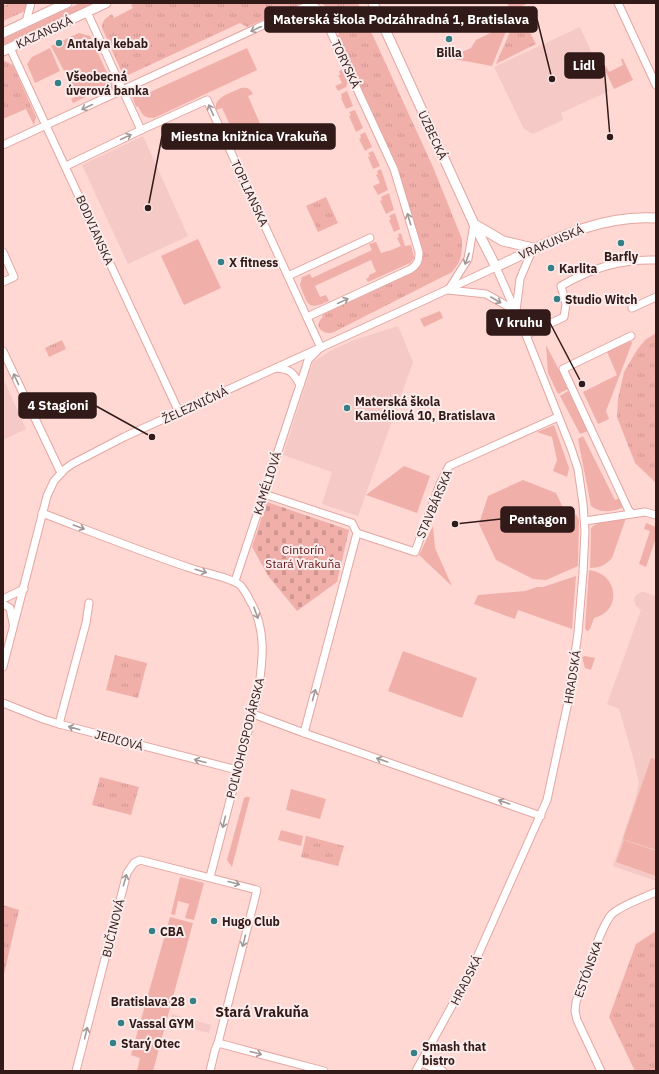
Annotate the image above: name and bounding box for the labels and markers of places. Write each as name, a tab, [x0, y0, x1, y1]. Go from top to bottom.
callout: Materská škola Podzáhradná 1, Bratislava	[265, 7, 537, 32]
marker: Billa	[444, 34, 454, 44]
place label: Antalya kebab	[67, 36, 148, 51]
marker: Antalya kebab	[54, 38, 64, 48]
place label: Billa	[436, 45, 462, 60]
callout: Lidl	[565, 53, 604, 78]
place label: Všeobecná úverová banka	[66, 69, 149, 98]
marker: Všeobecná úverová banka	[53, 78, 63, 88]
callout: Miestna knižnica Vrakuňa	[162, 124, 335, 149]
marker: Barfly	[616, 238, 626, 248]
place label: Barfly	[604, 249, 639, 264]
place label: X fitness	[229, 255, 278, 270]
marker: X fitness	[216, 257, 226, 267]
place label: Karlita	[559, 261, 598, 276]
marker: Karlita	[546, 263, 556, 273]
place label: Studio Witch	[565, 292, 638, 307]
marker: Studio Witch	[552, 294, 562, 304]
callout: V kruhu	[487, 310, 550, 335]
callout: 4 Stagioni	[19, 393, 96, 418]
place label: Materská škola Kaméliová 10, Bratislava	[355, 394, 495, 423]
marker: Materská škola Kaméliová 10, Bratislava	[342, 403, 352, 413]
callout: Pentagon	[501, 507, 574, 532]
place label: Hugo Club	[222, 914, 280, 929]
marker: Hugo Club	[209, 916, 219, 926]
place label: CBA	[160, 924, 184, 939]
marker: CBA	[147, 926, 157, 936]
place label: Bratislava 28	[111, 994, 185, 1009]
marker: Bratislava 28	[188, 996, 198, 1006]
place label: Vassal GYM	[129, 1016, 194, 1031]
marker: Vassal GYM	[116, 1018, 126, 1028]
place label: Starý Otec	[121, 1036, 180, 1051]
marker: Starý Otec	[108, 1038, 118, 1048]
place label: Smash that bistro	[422, 1039, 487, 1068]
marker: Smash that bistro	[409, 1048, 419, 1058]

